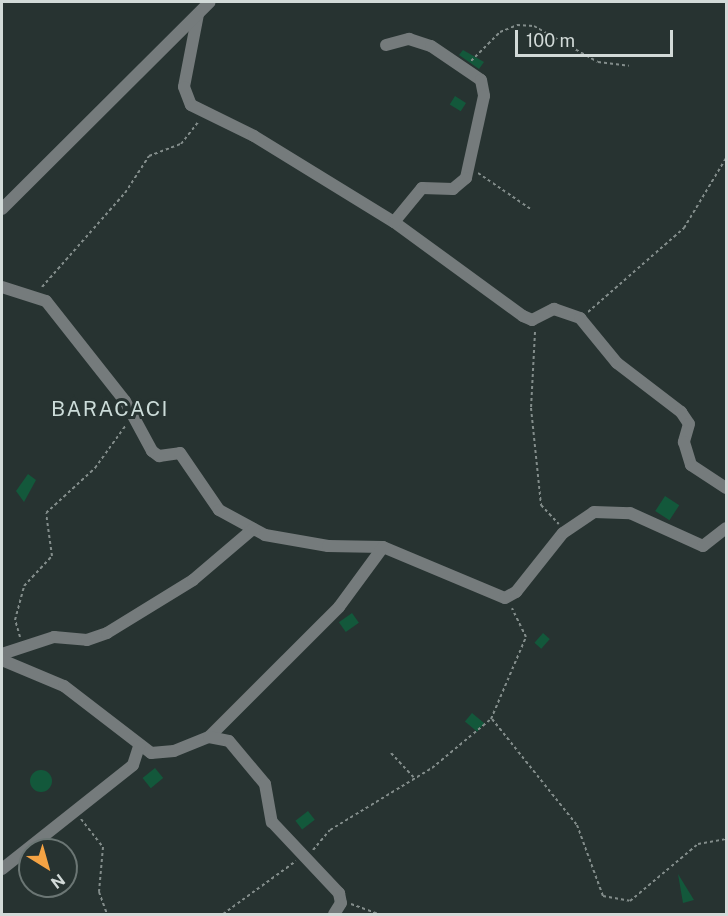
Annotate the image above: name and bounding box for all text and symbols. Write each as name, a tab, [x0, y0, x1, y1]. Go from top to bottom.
scale bar	[518, 18, 676, 56]
text: 100 m	[526, 30, 575, 51]
district label: BARACACI	[51, 396, 169, 422]
north arrow	[18, 838, 78, 898]
text: N	[47, 870, 69, 893]

